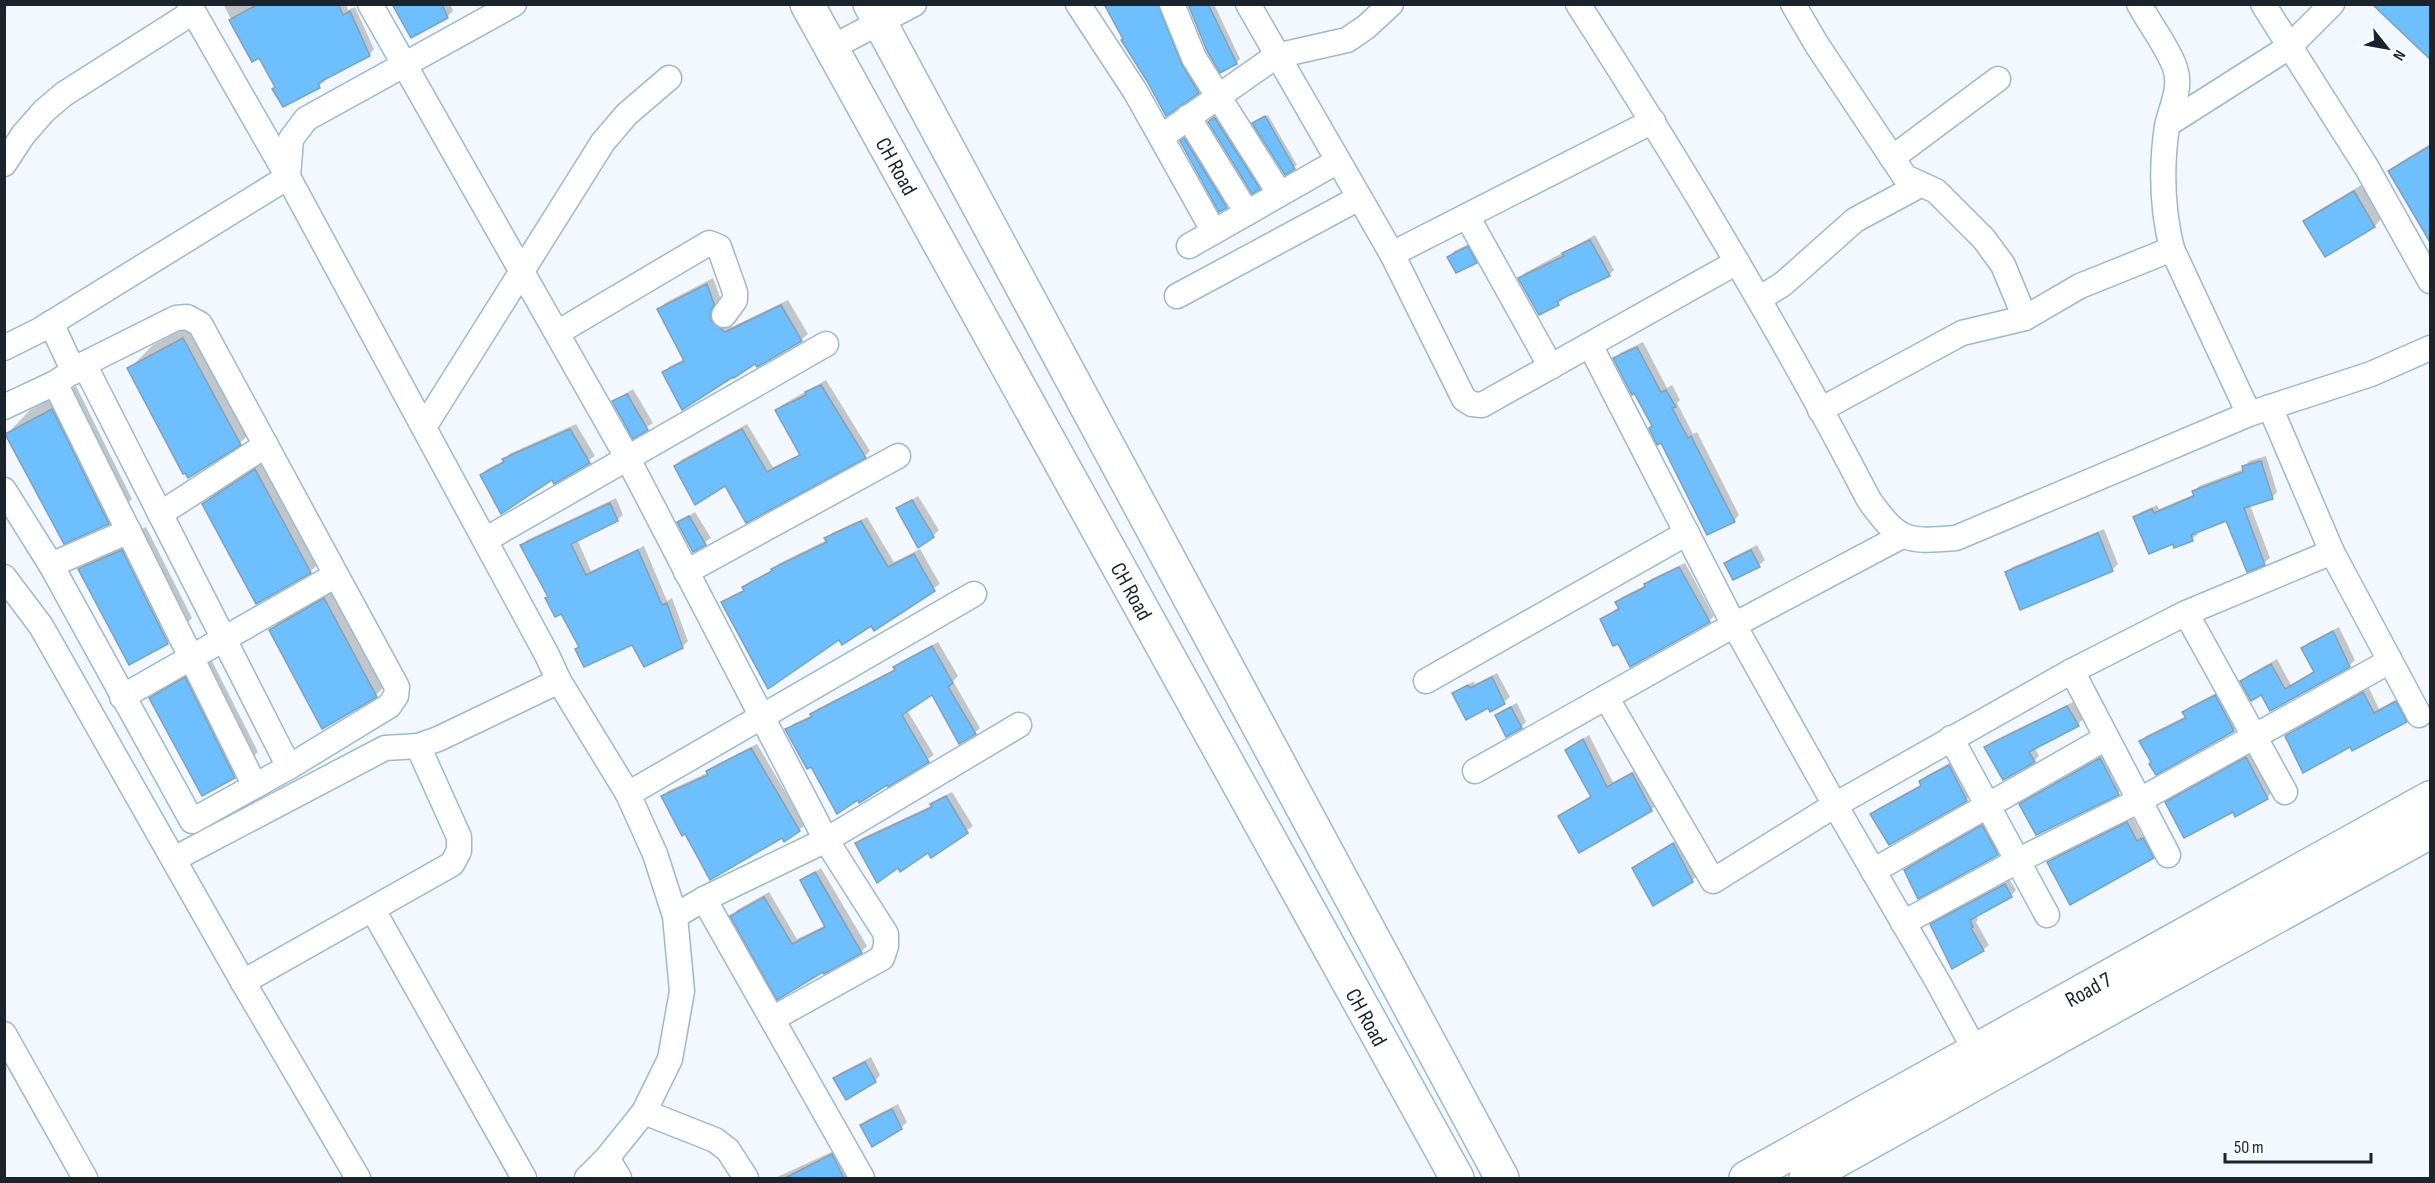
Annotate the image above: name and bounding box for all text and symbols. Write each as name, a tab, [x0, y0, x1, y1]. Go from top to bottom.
north arrow	[2357, 18, 2417, 78]
text: N	[2388, 46, 2409, 64]
street label: CH Road	[869, 133, 923, 200]
street label: CH Road	[1104, 558, 1158, 625]
street label: Road 7	[2061, 967, 2117, 1014]
street label: CH Road	[1339, 984, 1393, 1051]
scale bar	[2225, 1126, 2370, 1164]
text: 50 m	[2234, 1137, 2264, 1158]

